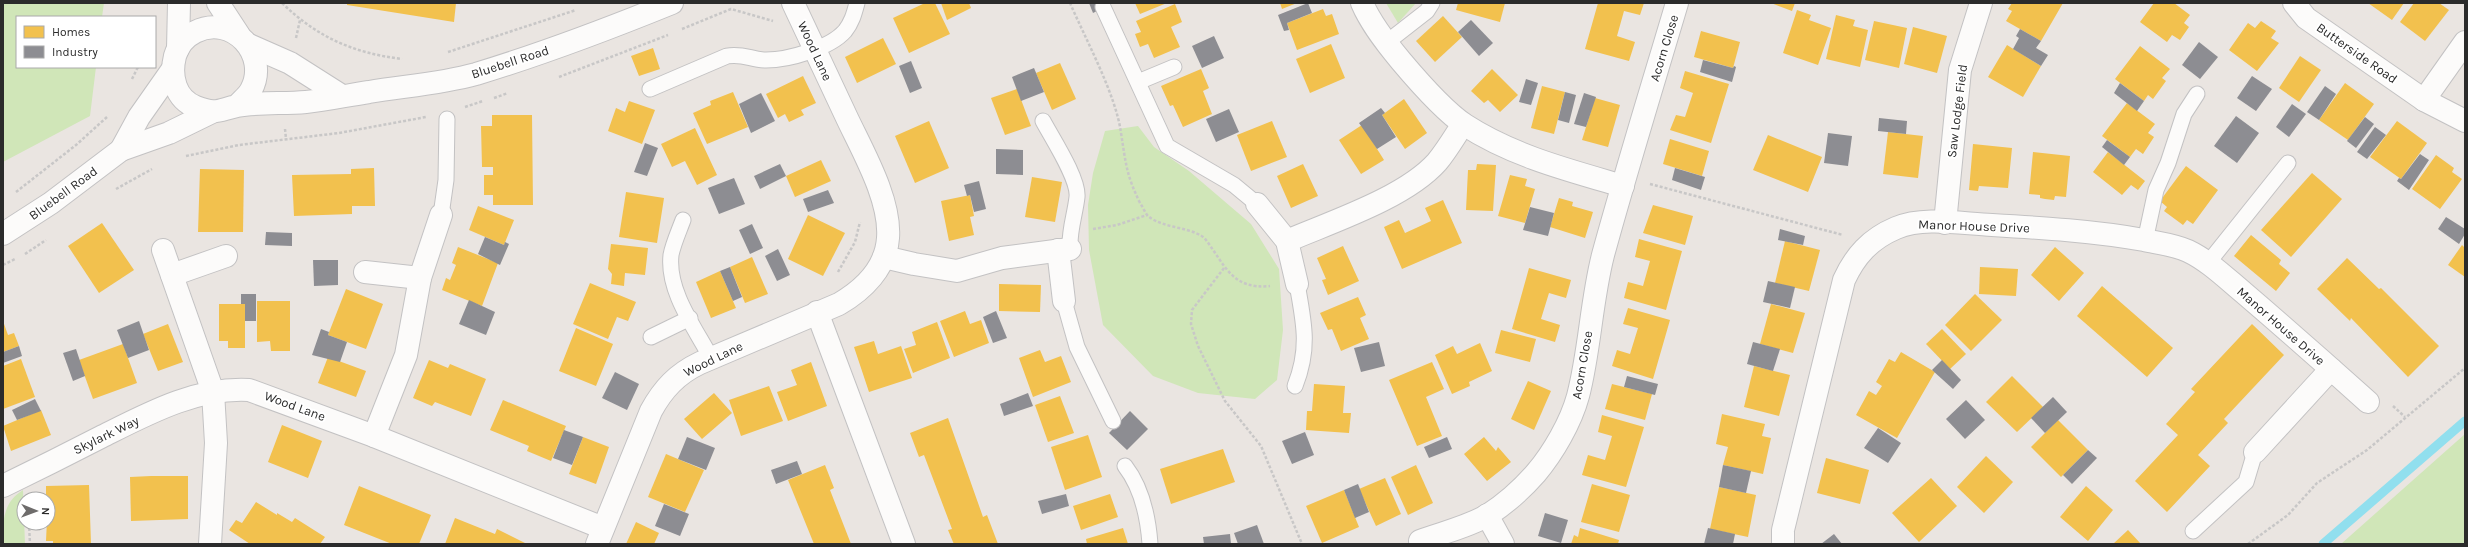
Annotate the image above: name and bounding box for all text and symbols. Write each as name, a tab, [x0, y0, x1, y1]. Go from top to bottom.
street label: Acorn Close	[1647, 12, 1681, 83]
legend	[16, 16, 156, 68]
street label: Wood Lane	[795, 19, 835, 83]
street label: Butterside Road	[2314, 20, 2400, 86]
text: Homes	[52, 25, 90, 39]
street label: Bluebell Road	[469, 42, 551, 82]
text: Industry	[52, 45, 98, 59]
street label: Saw Lodge Field	[1944, 63, 1970, 159]
street label: Bluebell Road	[26, 163, 100, 223]
street label: Manor House Drive	[1918, 217, 2030, 235]
street label: Manor House Drive	[2234, 284, 2328, 368]
street label: Acorn Close	[1569, 329, 1595, 400]
street label: Wood Lane	[681, 338, 745, 380]
street label: Wood Lane	[262, 388, 328, 424]
street label: Skylark Way	[71, 413, 141, 457]
north arrow	[16, 491, 56, 531]
text: N	[39, 507, 52, 515]

